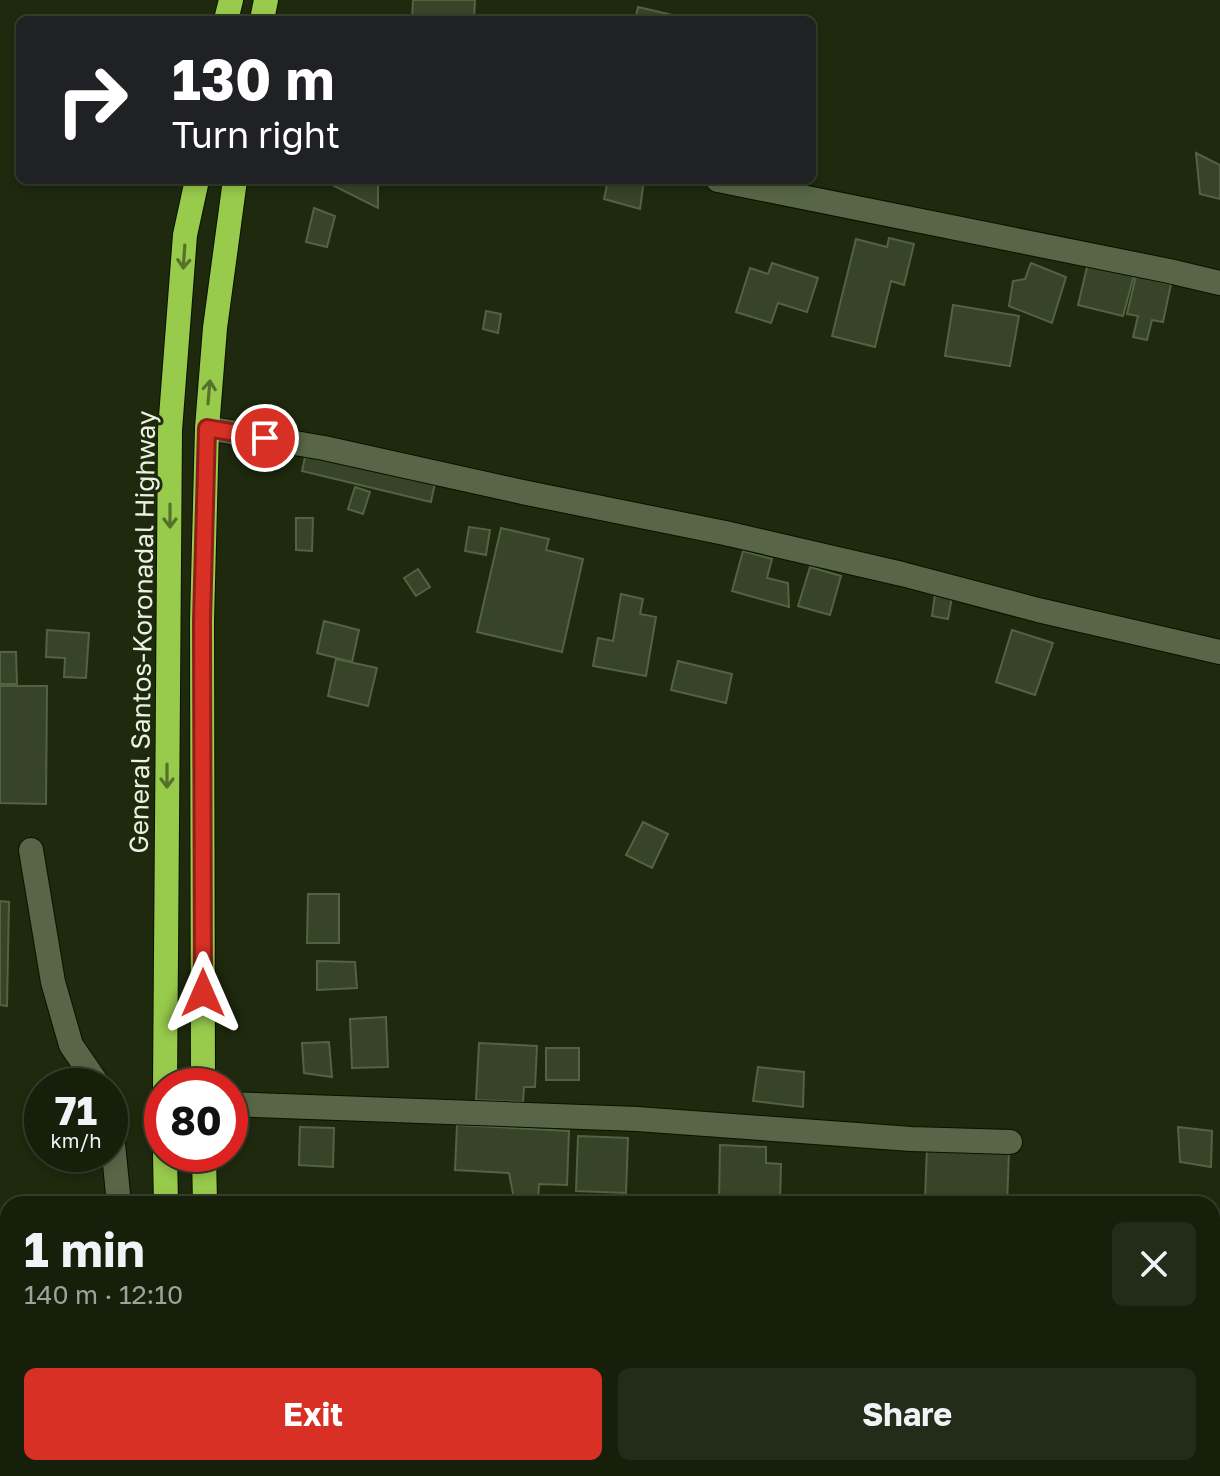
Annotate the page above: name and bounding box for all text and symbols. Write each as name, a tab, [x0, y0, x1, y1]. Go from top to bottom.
text: 130 m	[172, 45, 334, 112]
icon: right	[40, 48, 144, 152]
text: Turn right	[172, 113, 340, 156]
one-way arrow	[176, 243, 191, 270]
one-way arrow	[202, 379, 217, 406]
pin	[231, 404, 299, 472]
street label: General Santos-Koronadal Highway	[123, 410, 161, 854]
icon: arrive	[243, 416, 287, 460]
one-way arrow	[162, 502, 177, 529]
one-way arrow	[160, 762, 175, 789]
position arrow	[161, 951, 245, 1035]
speed limit sign: 80	[144, 1068, 248, 1172]
text: 71	[55, 1086, 97, 1134]
text: km/h	[51, 1128, 101, 1152]
text: 1 min	[24, 1220, 145, 1278]
button: close	[1112, 1222, 1196, 1306]
text: 140 m · 12:10	[24, 1279, 183, 1310]
button: Exit	[24, 1368, 602, 1460]
button: Share	[618, 1368, 1196, 1460]

